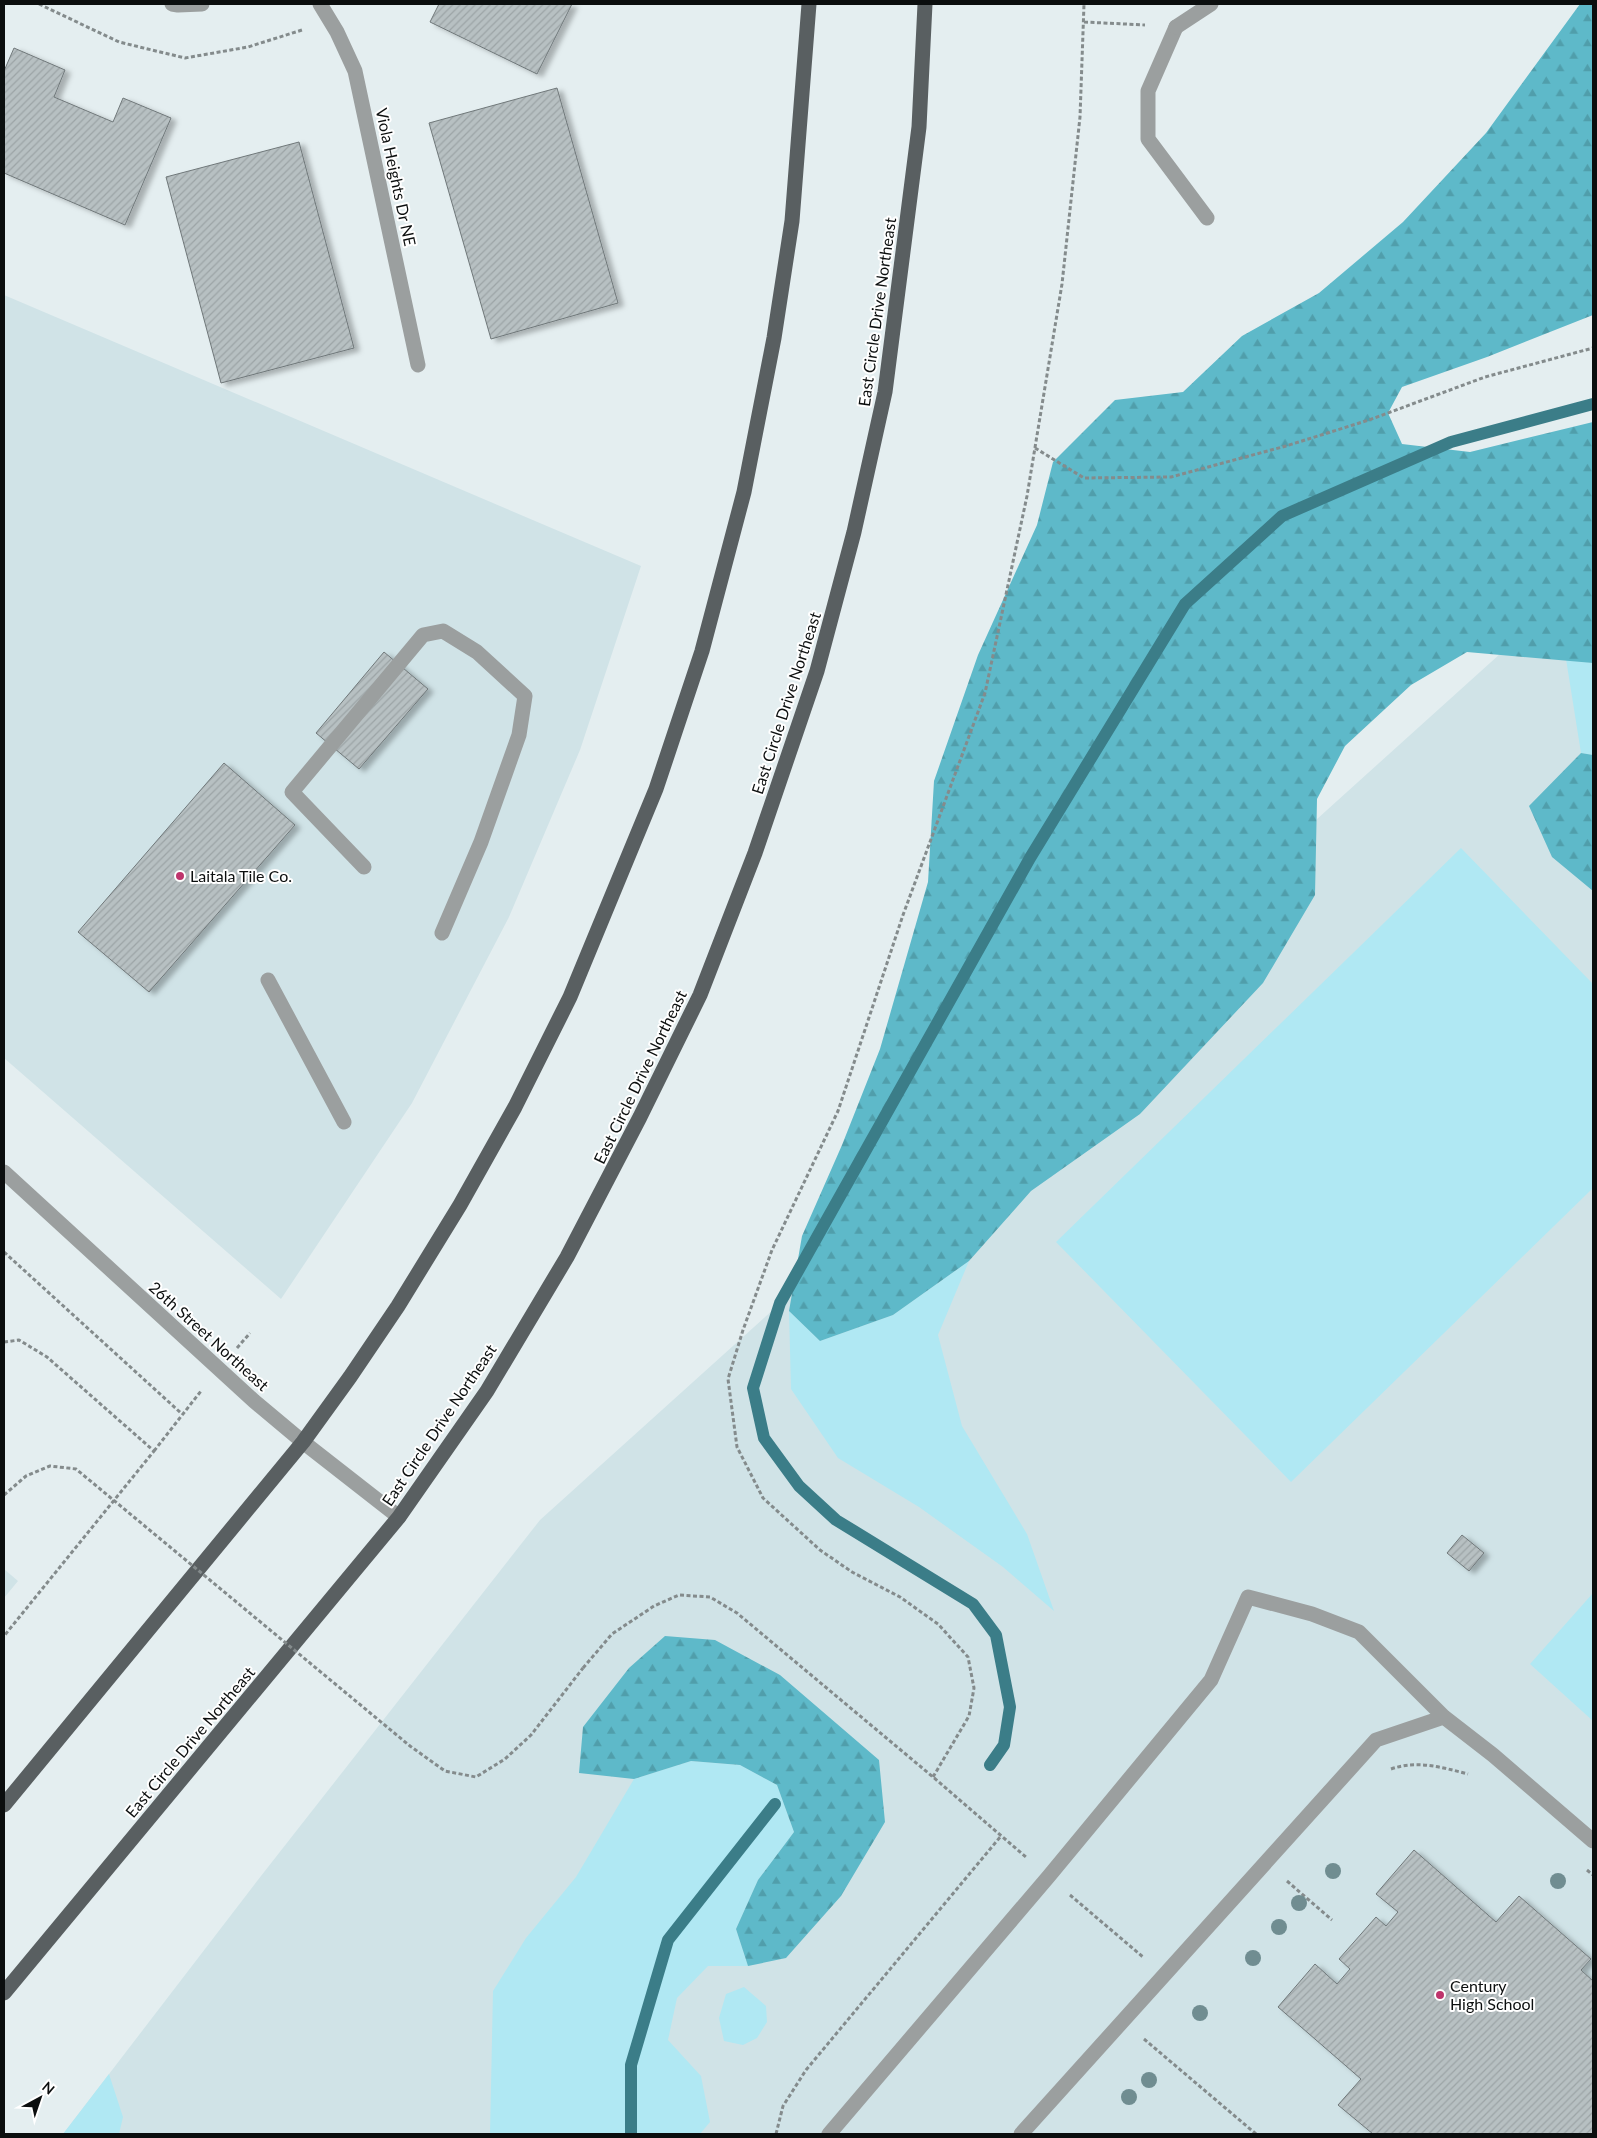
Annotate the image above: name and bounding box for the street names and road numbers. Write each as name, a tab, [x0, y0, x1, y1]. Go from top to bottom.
street label: Viola Heights Dr NE	[373, 106, 420, 248]
street label: East Circle Drive Northeast	[854, 216, 899, 408]
street label: East Circle Drive Northeast	[747, 609, 824, 796]
street label: East Circle Drive Northeast	[589, 987, 690, 1167]
street label: 26th Street Northeast	[146, 1277, 273, 1394]
street label: East Circle Drive Northeast	[377, 1340, 500, 1509]
street label: East Circle Drive Northeast	[121, 1662, 258, 1821]

